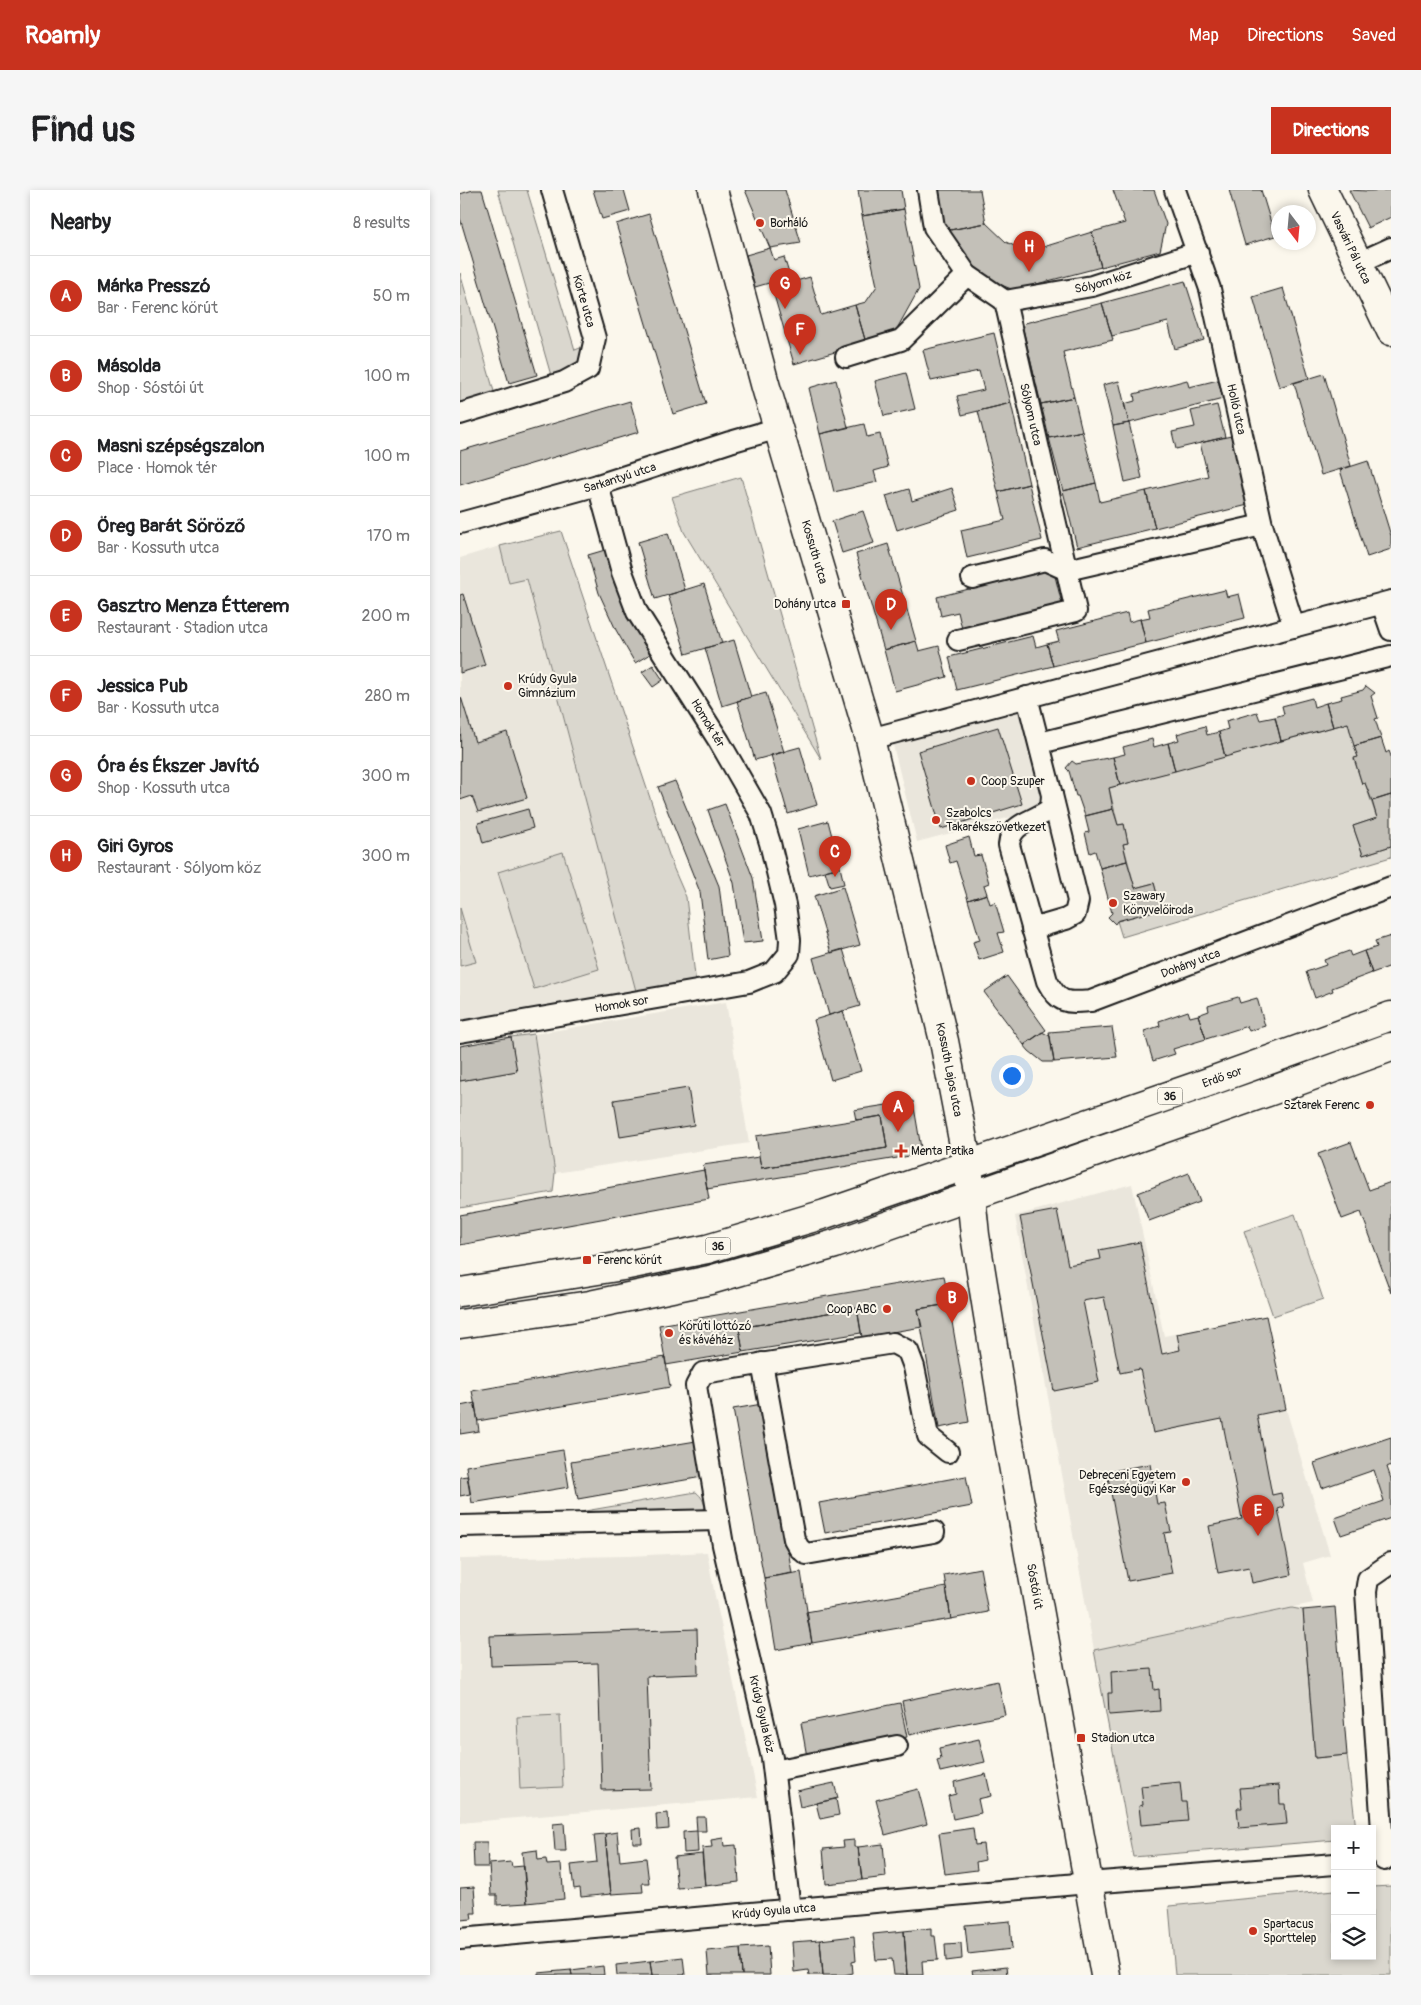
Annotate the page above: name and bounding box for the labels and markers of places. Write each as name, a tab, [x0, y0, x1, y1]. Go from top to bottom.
place label: Borháló	[770, 216, 809, 231]
marker: Borháló	[754, 217, 766, 229]
pin: H	[1013, 231, 1045, 272]
pin: G	[769, 268, 801, 309]
pin: F	[784, 314, 816, 355]
pin: D	[875, 589, 907, 630]
place label: Dohány utca	[774, 597, 836, 612]
marker: Dohány utca	[840, 598, 852, 610]
place label: Krúdy Gyula Gimnázium	[518, 672, 577, 701]
marker: Krúdy Gyula Gimnázium	[502, 680, 514, 692]
place label: Coop Szuper	[981, 774, 1046, 789]
marker: Coop Szuper	[965, 775, 977, 787]
place label: Szabolcs Takarékszövetkezet	[946, 806, 1046, 835]
marker: Szabolcs Takarékszövetkezet	[930, 814, 942, 826]
pin: C	[819, 836, 851, 877]
place label: Szawary Könyvelőiroda	[1123, 889, 1194, 918]
marker: Szawary Könyvelőiroda	[1107, 897, 1119, 909]
pin: A	[882, 1091, 914, 1132]
place label: Sztarek Ferenc	[1283, 1098, 1360, 1113]
marker: Sztarek Ferenc	[1364, 1099, 1376, 1111]
place label: Menta Patika	[911, 1144, 974, 1159]
marker: Menta Patika	[895, 1145, 907, 1157]
place label: Ferenc körút	[597, 1253, 662, 1268]
marker: Ferenc körút	[581, 1254, 593, 1266]
pin: B	[936, 1282, 968, 1323]
place label: Coop ABC	[827, 1302, 877, 1317]
marker: Coop ABC	[881, 1303, 893, 1315]
place label: Körúti lottózó és kávéház	[679, 1319, 752, 1348]
marker: Körúti lottózó és kávéház	[663, 1327, 675, 1339]
place label: Debreceni Egyetem Egészségügyi Kar	[1079, 1468, 1177, 1497]
marker: Debreceni Egyetem Egészségügyi Kar	[1180, 1476, 1192, 1488]
pin: E	[1242, 1495, 1274, 1536]
place label: Stadion utca	[1091, 1731, 1155, 1746]
marker: Stadion utca	[1075, 1732, 1087, 1744]
place label: Spartacus Sporttelep	[1263, 1917, 1317, 1946]
marker: Spartacus Sporttelep	[1247, 1925, 1259, 1937]

